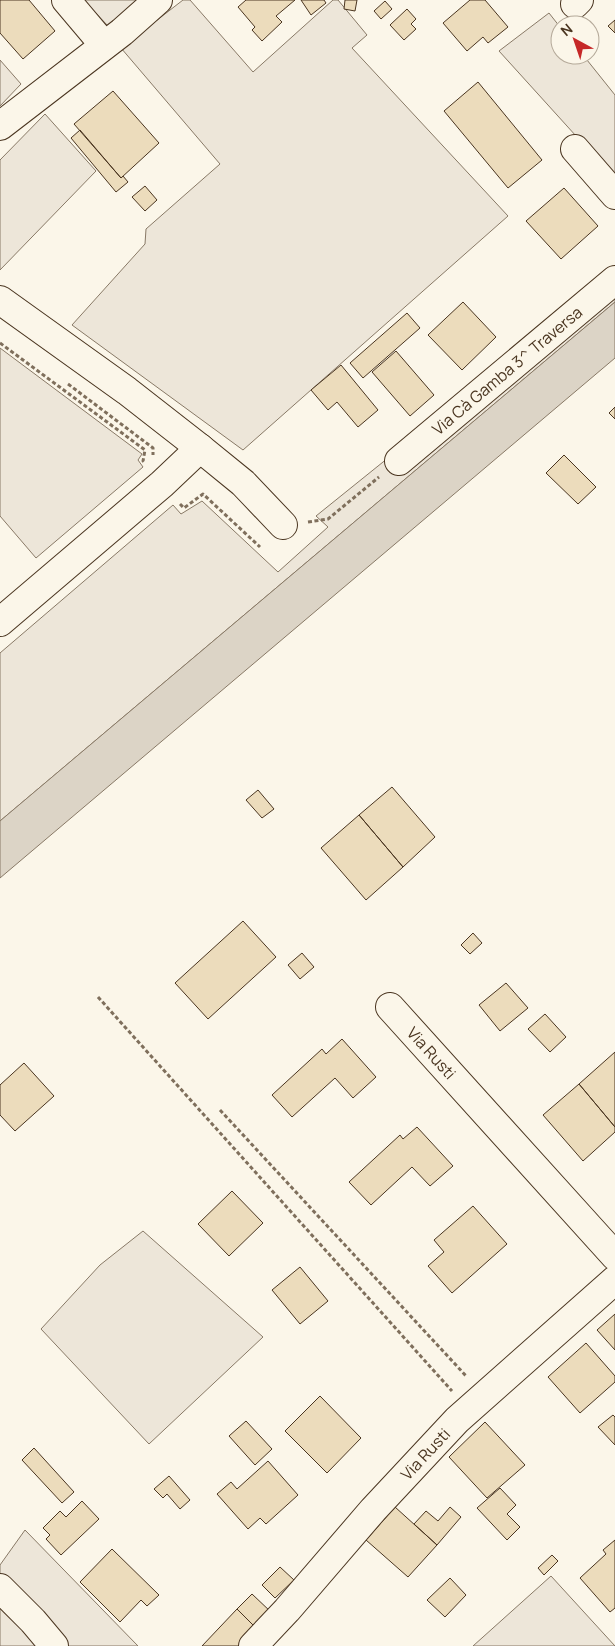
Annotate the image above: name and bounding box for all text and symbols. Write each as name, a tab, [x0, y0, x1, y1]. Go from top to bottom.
north arrow	[550, 15, 600, 65]
text: N	[556, 19, 576, 40]
street label: Via Cà Gamba 3^ Traversa	[427, 301, 587, 440]
street label: Via Rusti	[402, 1022, 461, 1084]
street label: Via Rusti	[396, 1423, 455, 1485]

